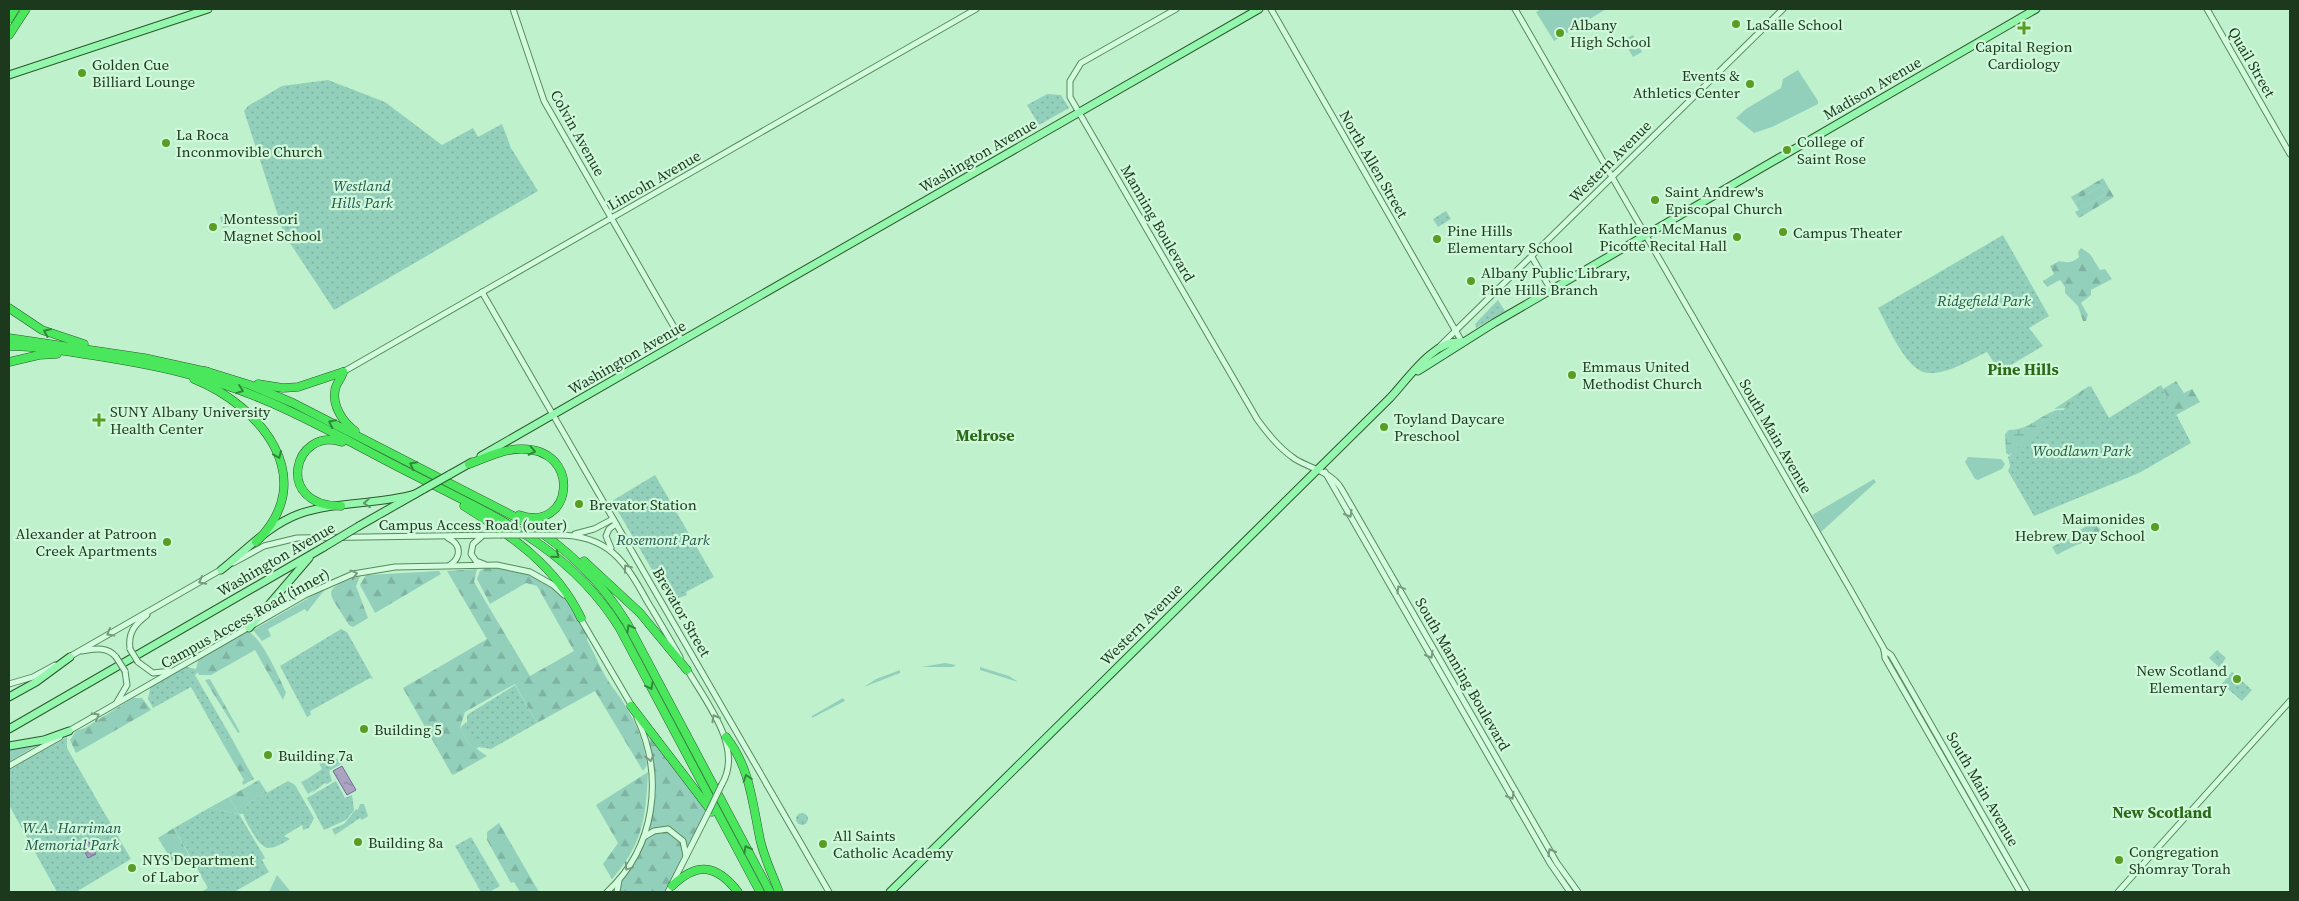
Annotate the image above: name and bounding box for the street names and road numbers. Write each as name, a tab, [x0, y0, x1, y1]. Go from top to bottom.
street label: Quail Street	[2223, 23, 2281, 101]
street label: Madison Avenue	[1819, 51, 1925, 125]
street label: Colvin Avenue	[546, 86, 611, 180]
street label: North Allen Street	[1335, 106, 1413, 222]
street label: Washington Avenue	[915, 113, 1041, 197]
street label: Western Avenue	[1564, 115, 1656, 207]
street label: Lincoln Avenue	[604, 145, 705, 215]
street label: Manning Boulevard	[1116, 161, 1200, 286]
street label: Washington Avenue	[564, 315, 690, 399]
street label: South Main Avenue	[1735, 375, 1818, 497]
street label: Campus Access Road (outer)	[379, 514, 567, 535]
street label: Washington Avenue	[213, 517, 339, 601]
street label: Campus Access Road (inner)	[157, 563, 333, 673]
street label: Brevator Street	[648, 564, 716, 661]
street label: Western Avenue	[1095, 578, 1187, 670]
street label: South Manning Boulevard	[1411, 594, 1516, 755]
street label: South Main Avenue	[1942, 728, 2025, 850]

